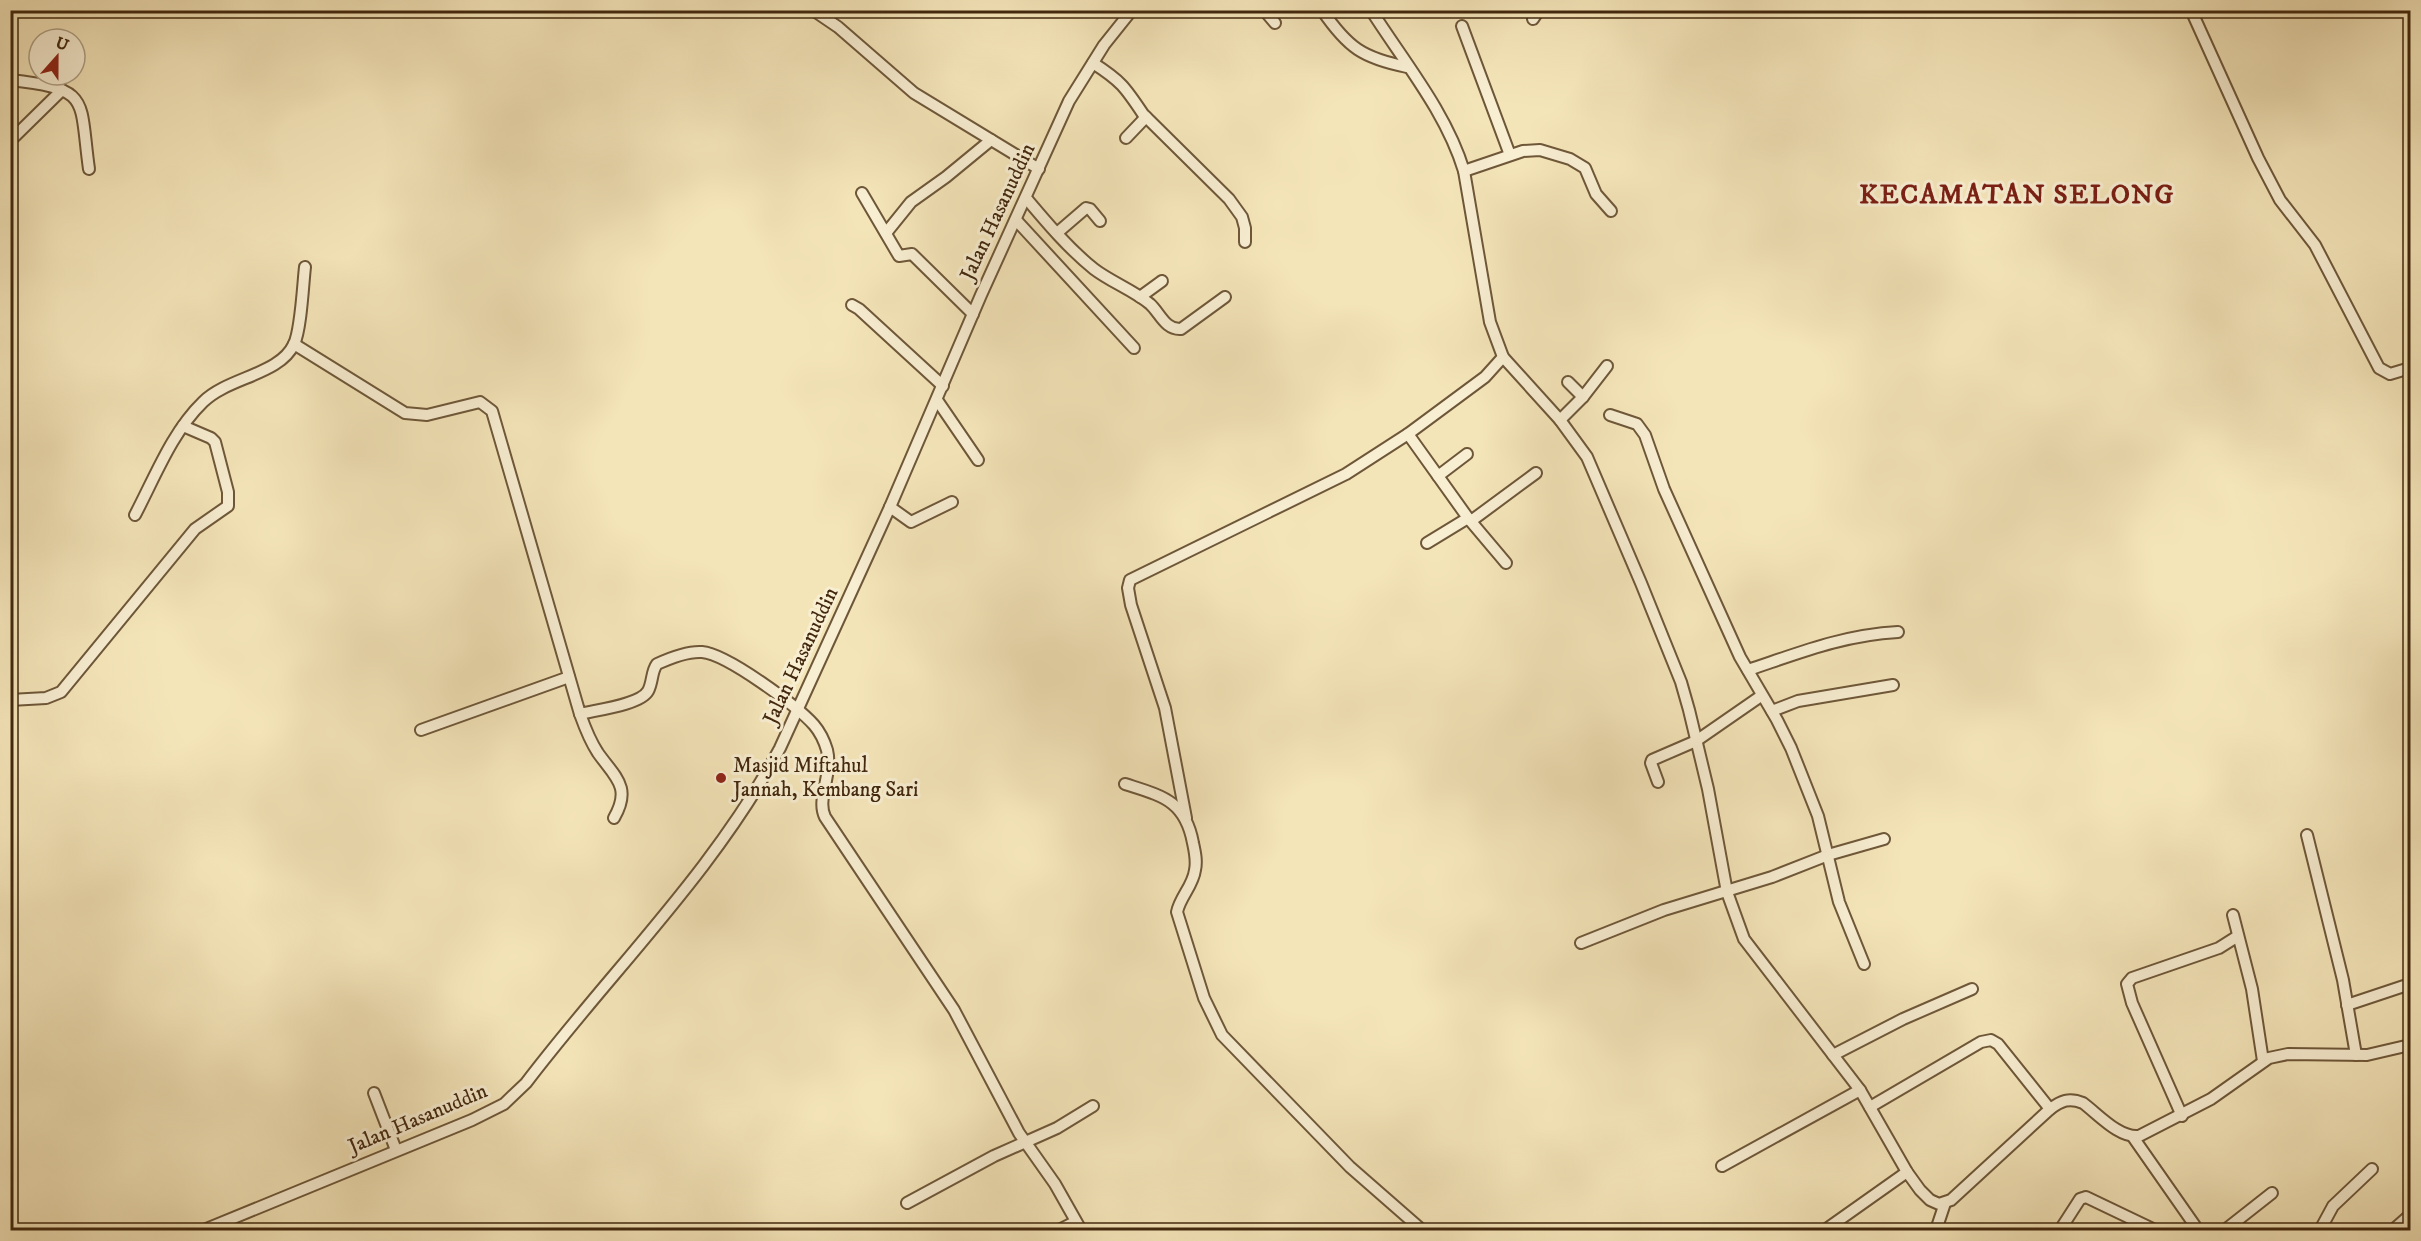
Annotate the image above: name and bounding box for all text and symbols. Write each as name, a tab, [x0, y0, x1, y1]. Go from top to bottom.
north arrow	[27, 27, 87, 87]
text: U	[53, 32, 72, 56]
street label: Jalan Hasanuddin	[954, 139, 1041, 287]
district label: KECAMATAN SELONG	[1859, 178, 2175, 212]
street label: Jalan Hasanuddin	[757, 583, 844, 731]
place label: Masjid Miftahul Jannah, Kembang Sari	[731, 753, 918, 803]
marker: Masjid Miftahul Jannah, Kembang Sari	[714, 771, 728, 785]
street label: Jalan Hasanuddin	[343, 1078, 491, 1161]

